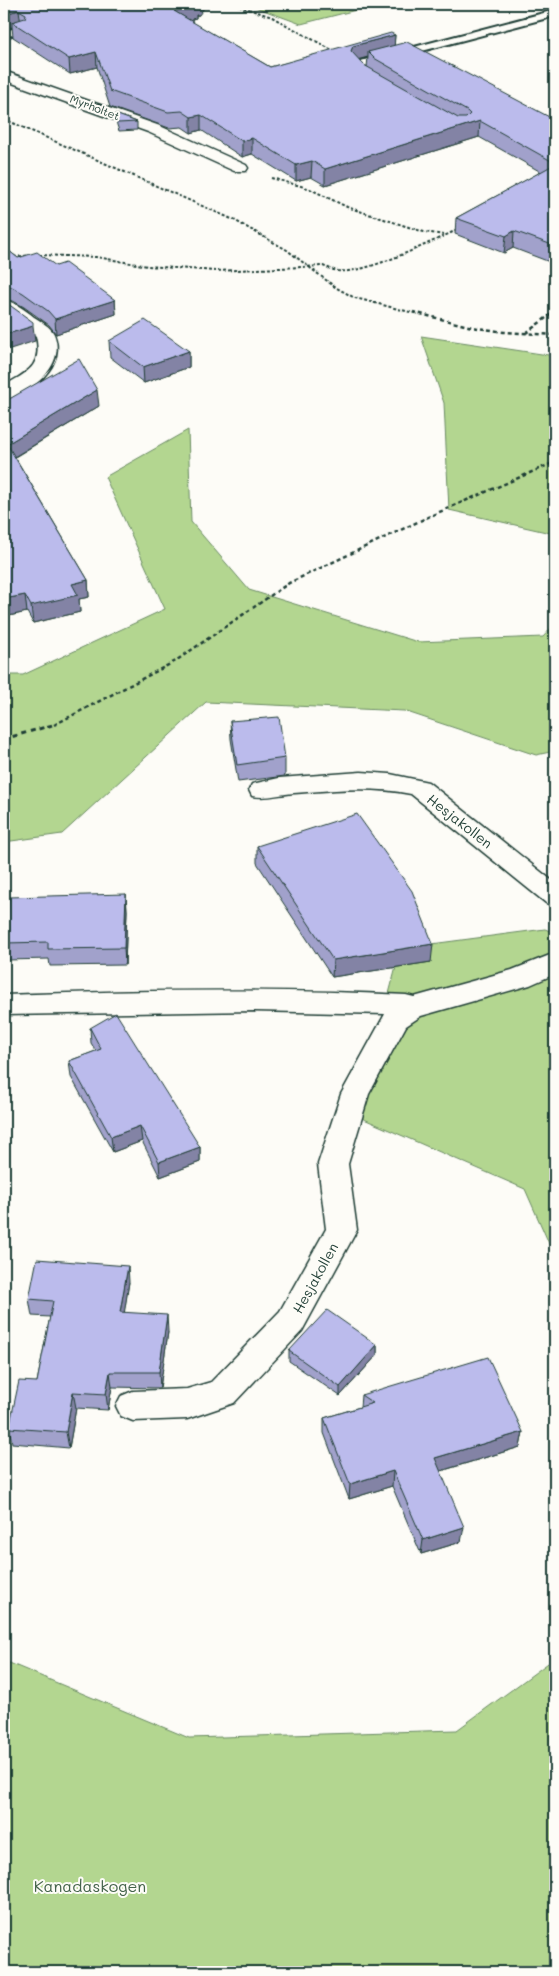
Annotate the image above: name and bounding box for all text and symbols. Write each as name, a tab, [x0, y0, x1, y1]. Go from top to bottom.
street label: Myrholtet	[68, 91, 122, 123]
street label: Hesjakollen	[423, 789, 497, 853]
street label: Hesjakollen	[288, 1239, 342, 1317]
park label: Kanadaskogen	[34, 1875, 146, 1896]

